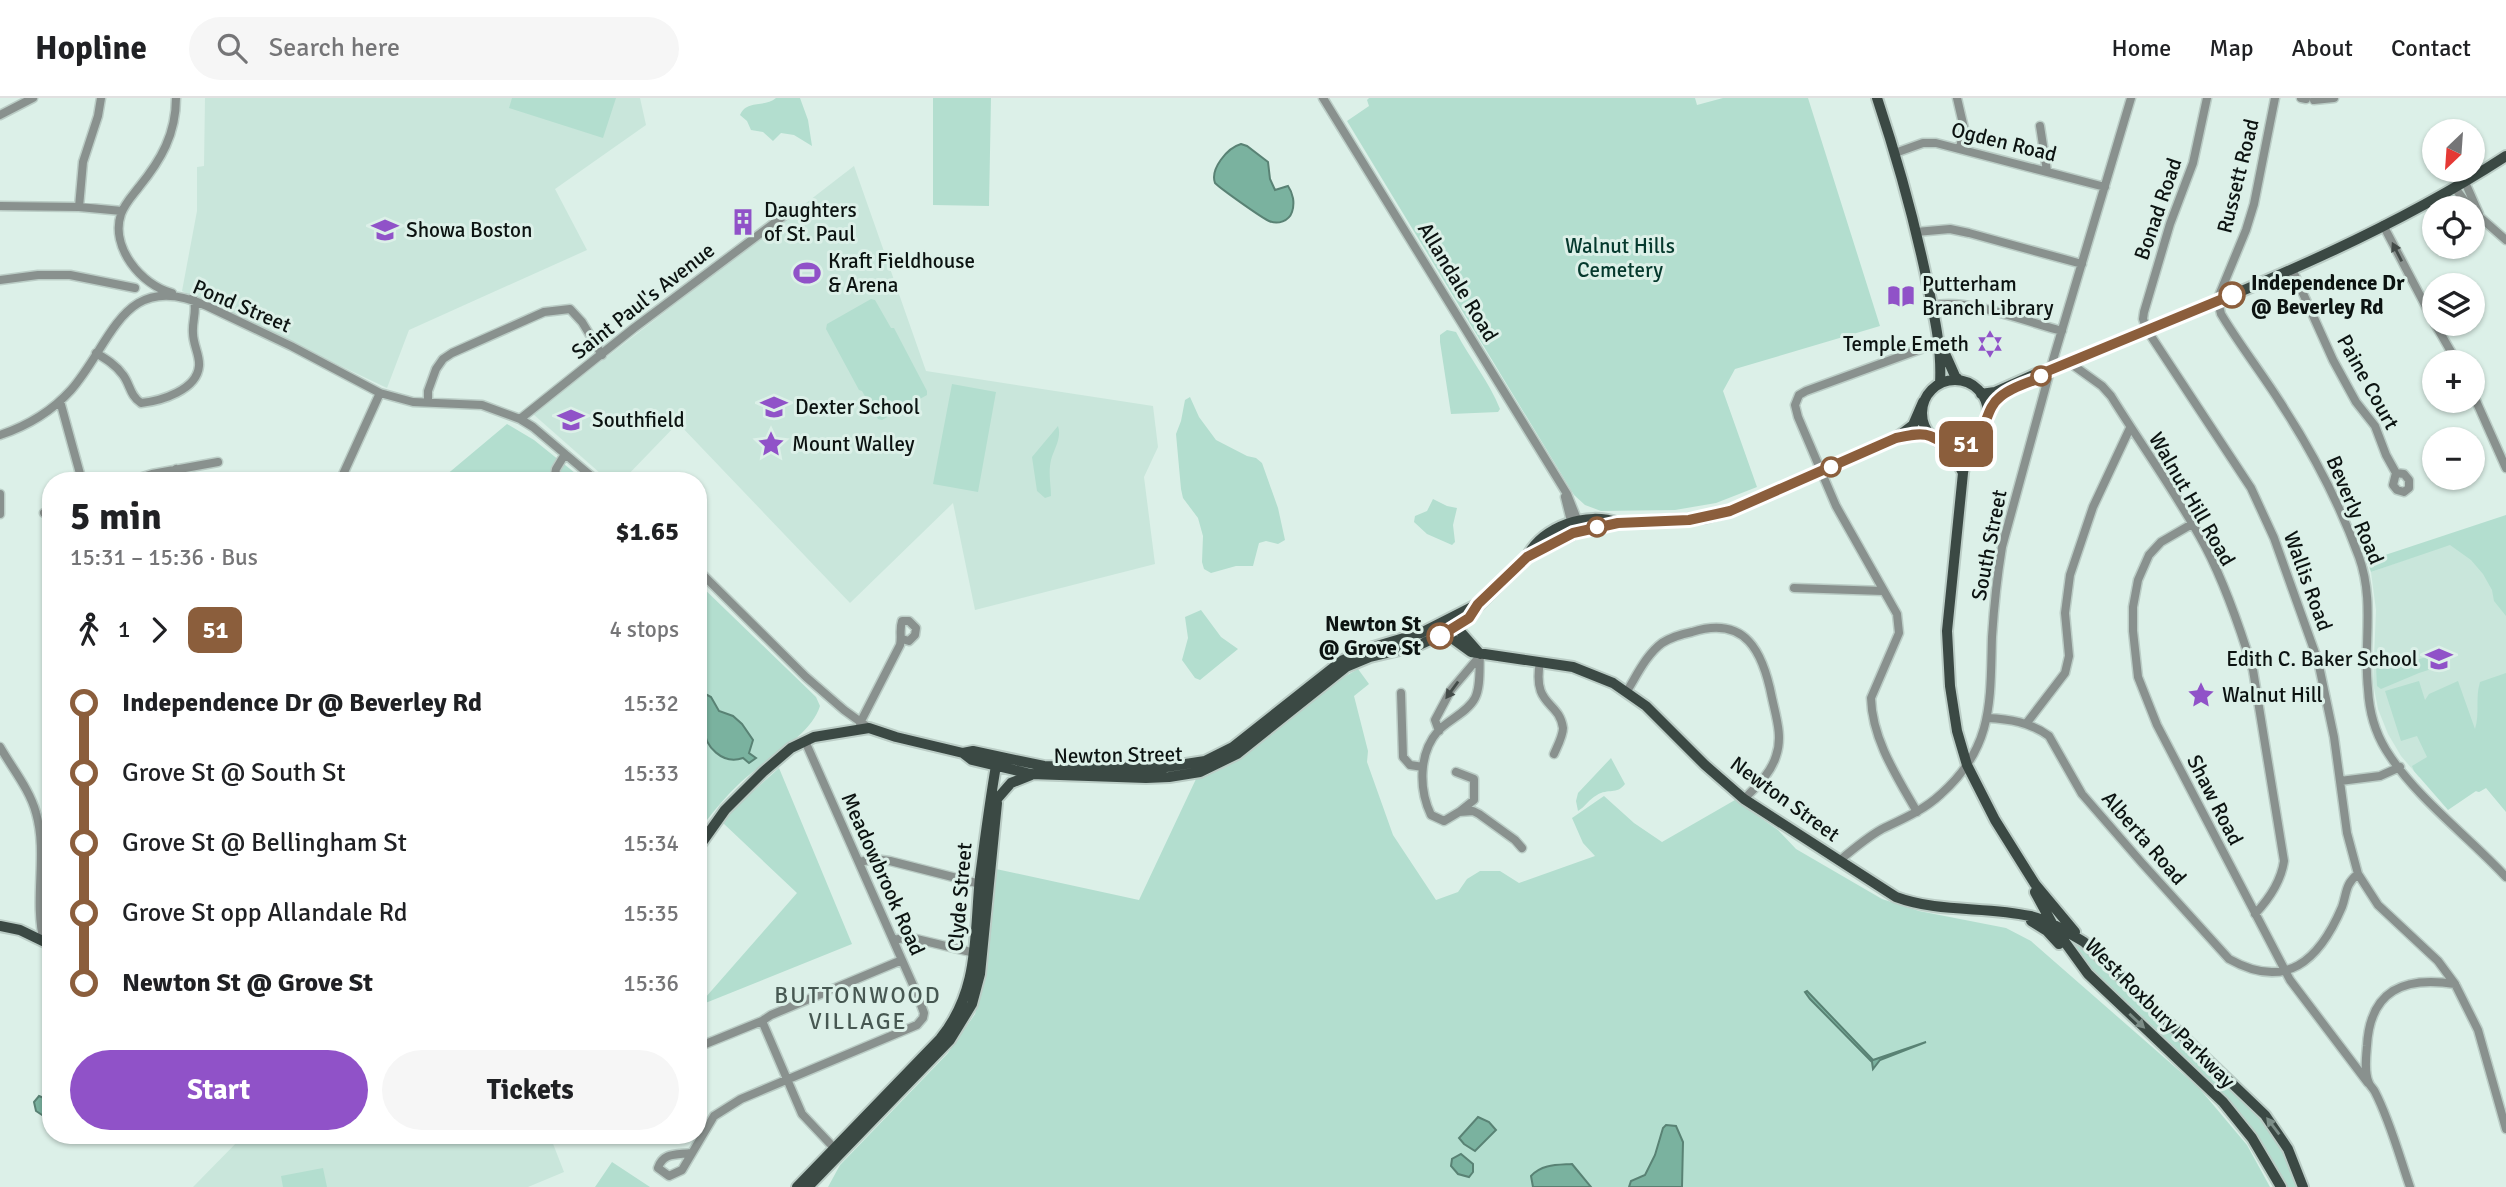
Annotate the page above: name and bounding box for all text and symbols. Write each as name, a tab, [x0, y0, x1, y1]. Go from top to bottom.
search box	[189, 17, 679, 80]
text: Hopline	[35, 28, 147, 69]
icon: search	[213, 29, 251, 67]
text: Search here	[269, 32, 400, 64]
text: Home	[2111, 33, 2171, 63]
text: Map	[2209, 33, 2254, 63]
text: About	[2292, 33, 2353, 63]
text: Contact	[2391, 33, 2471, 63]
street label: Ogden Road	[1949, 116, 2059, 168]
street label: Russett Road	[2211, 116, 2265, 236]
north arrow	[2422, 119, 2485, 182]
map controls	[2422, 119, 2485, 490]
street label: Bonad Road	[2128, 154, 2188, 264]
button: locate	[2422, 196, 2485, 259]
place label: Daughters of St. Paul	[764, 197, 857, 247]
building icon: Daughters of St. Paul	[728, 207, 758, 237]
school or university icon: Showa Boston	[370, 215, 400, 245]
place label: Showa Boston	[406, 217, 532, 243]
street label: Allandale Road	[1412, 218, 1504, 346]
park label: Walnut Hills Cemetery	[1565, 233, 1675, 283]
street label: Saint Paul's Avenue	[566, 237, 720, 365]
one-way arrow	[2392, 242, 2403, 262]
place label: Kraft Fieldhouse & Arena	[828, 248, 975, 298]
sports icon: Kraft Fieldhouse & Arena	[792, 258, 822, 288]
place label: Independence Dr @ Beverley Rd	[2251, 270, 2405, 320]
place label: Putterham Branch Library	[1922, 271, 2054, 321]
button: layers	[2422, 273, 2485, 336]
street label: Pond Street	[189, 274, 295, 338]
library icon: Putterham Branch Library	[1886, 281, 1916, 311]
marker: Independence Dr @ Beverley Rd	[2219, 282, 2245, 308]
synagogue icon: Temple Emeth	[1975, 329, 2005, 359]
street label: Paine Court	[2331, 330, 2405, 434]
place label: Temple Emeth	[1843, 331, 1969, 357]
button: +	[2422, 350, 2485, 413]
unlabelled marker	[2031, 366, 2051, 386]
school or university icon: Dexter School	[759, 392, 789, 422]
place label: Dexter School	[795, 394, 920, 420]
school or university icon: Southfield	[556, 405, 586, 435]
place label: Southfield	[592, 407, 685, 433]
line badge: 51	[1934, 421, 1997, 467]
street label: Walnut Hill Road	[2143, 427, 2241, 571]
button: −	[2422, 427, 2485, 490]
place icon: Mount Walley	[756, 429, 786, 459]
text: 51	[1953, 429, 1979, 459]
place label: Mount Walley	[792, 431, 915, 457]
street label: Beverly Road	[2320, 452, 2390, 568]
unlabelled marker	[1821, 457, 1841, 477]
street label: South Street	[1966, 487, 2012, 603]
text: 5 min	[70, 493, 162, 540]
text: $1.65	[615, 516, 679, 548]
unlabelled marker	[1587, 517, 1607, 537]
street label: Wallis Road	[2278, 528, 2338, 634]
text: 15:31 – 15:36 · Bus	[70, 543, 258, 572]
icon: walk	[70, 611, 108, 649]
icon: forward	[140, 611, 178, 649]
place label: Newton St @ Grove St	[1319, 611, 1421, 661]
text: 1	[118, 615, 130, 644]
text: 51	[202, 615, 228, 645]
text: 4 stops	[609, 615, 679, 644]
marker: Newton St @ Grove St	[1427, 623, 1453, 649]
school or university icon: Edith C. Baker School	[2424, 644, 2454, 674]
place label: Edith C. Baker School	[2226, 646, 2418, 672]
place icon: Walnut Hill	[2186, 680, 2216, 710]
one-way arrow	[1445, 681, 1459, 699]
place label: Walnut Hill	[2222, 682, 2323, 708]
text: Independence Dr @ Beverley Rd	[122, 687, 482, 719]
text: 15:32	[623, 689, 679, 718]
street label: Newton Street	[1053, 741, 1183, 769]
street label: Shaw Road	[2181, 750, 2249, 850]
street label: Newton Street	[1725, 751, 1845, 847]
text: Grove St @ South St	[122, 757, 346, 789]
text: 15:33	[623, 759, 679, 788]
street label: Alberta Road	[2096, 786, 2192, 890]
street label: Meadowbrook Road	[835, 789, 931, 959]
text: Grove St @ Bellingham St	[122, 827, 407, 859]
text: 15:34	[623, 829, 679, 858]
street label: Clyde Street	[942, 841, 978, 953]
text: Grove St opp Allandale Rd	[122, 897, 407, 929]
text: 15:35	[623, 899, 679, 928]
street label: West Roxbury Parkway	[2079, 932, 2241, 1094]
text: Newton St @ Grove St	[122, 967, 373, 999]
text: 15:36	[623, 969, 679, 998]
district label: BUTTONWOOD VILLAGE	[774, 981, 942, 1036]
one-way arrow	[2128, 1013, 2146, 1029]
button: Start	[70, 1050, 368, 1130]
button: Tickets	[382, 1050, 679, 1130]
one-way arrow	[2266, 1117, 2280, 1135]

